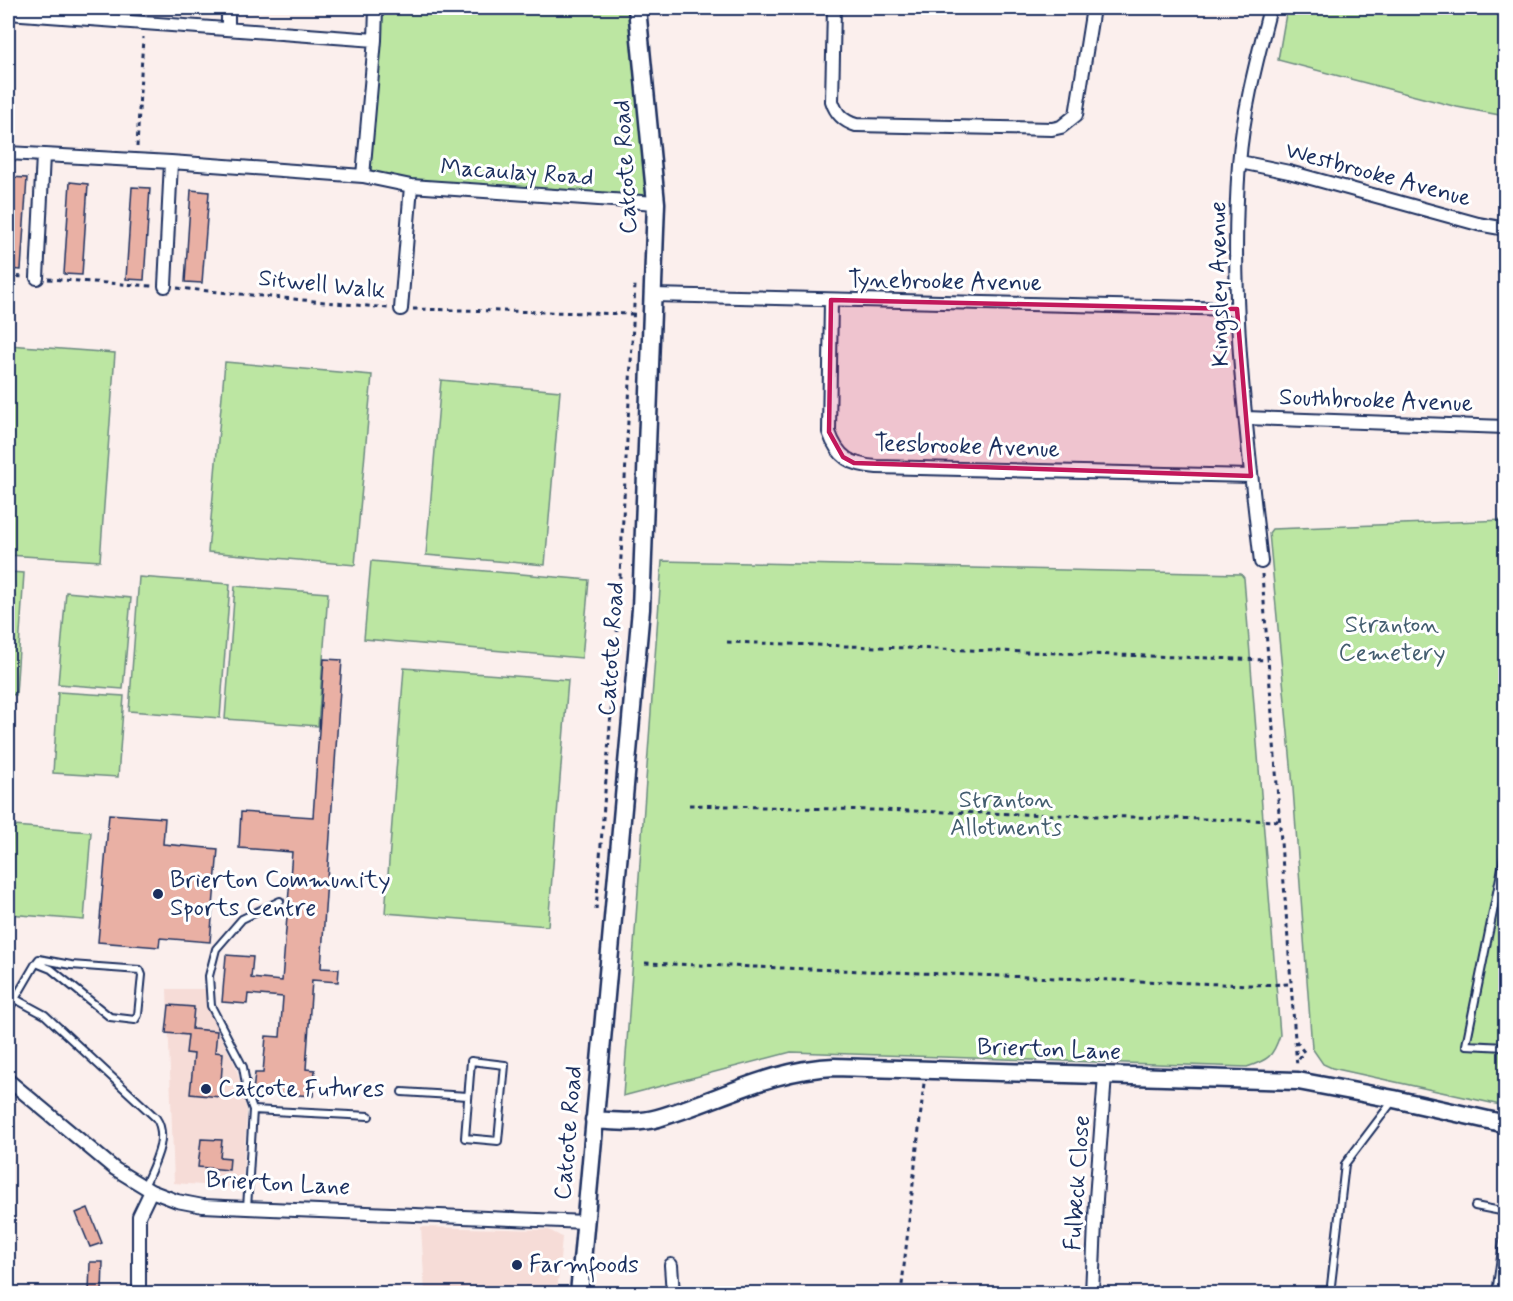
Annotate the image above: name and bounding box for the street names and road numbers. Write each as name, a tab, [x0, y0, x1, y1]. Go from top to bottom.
street label: Catcote Road	[607, 99, 645, 235]
street label: Westbrooke Avenue	[1282, 135, 1474, 215]
street label: Macaulay Road	[439, 152, 595, 194]
street label: Kingsley Avenue	[1203, 201, 1239, 367]
street label: Sitwell Walk	[257, 263, 387, 307]
street label: Tynebrooke Avenue	[848, 265, 1042, 299]
street label: Southbrooke Avenue	[1279, 382, 1473, 420]
street label: Teesbrooke Avenue	[874, 428, 1060, 466]
street label: Catcote Road	[592, 581, 632, 717]
street label: Brierton Lane	[976, 1032, 1122, 1068]
street label: Catcote Road	[548, 1065, 590, 1201]
street label: Fulbeck Close	[1058, 1114, 1098, 1252]
street label: Brierton Lane	[205, 1165, 351, 1203]

